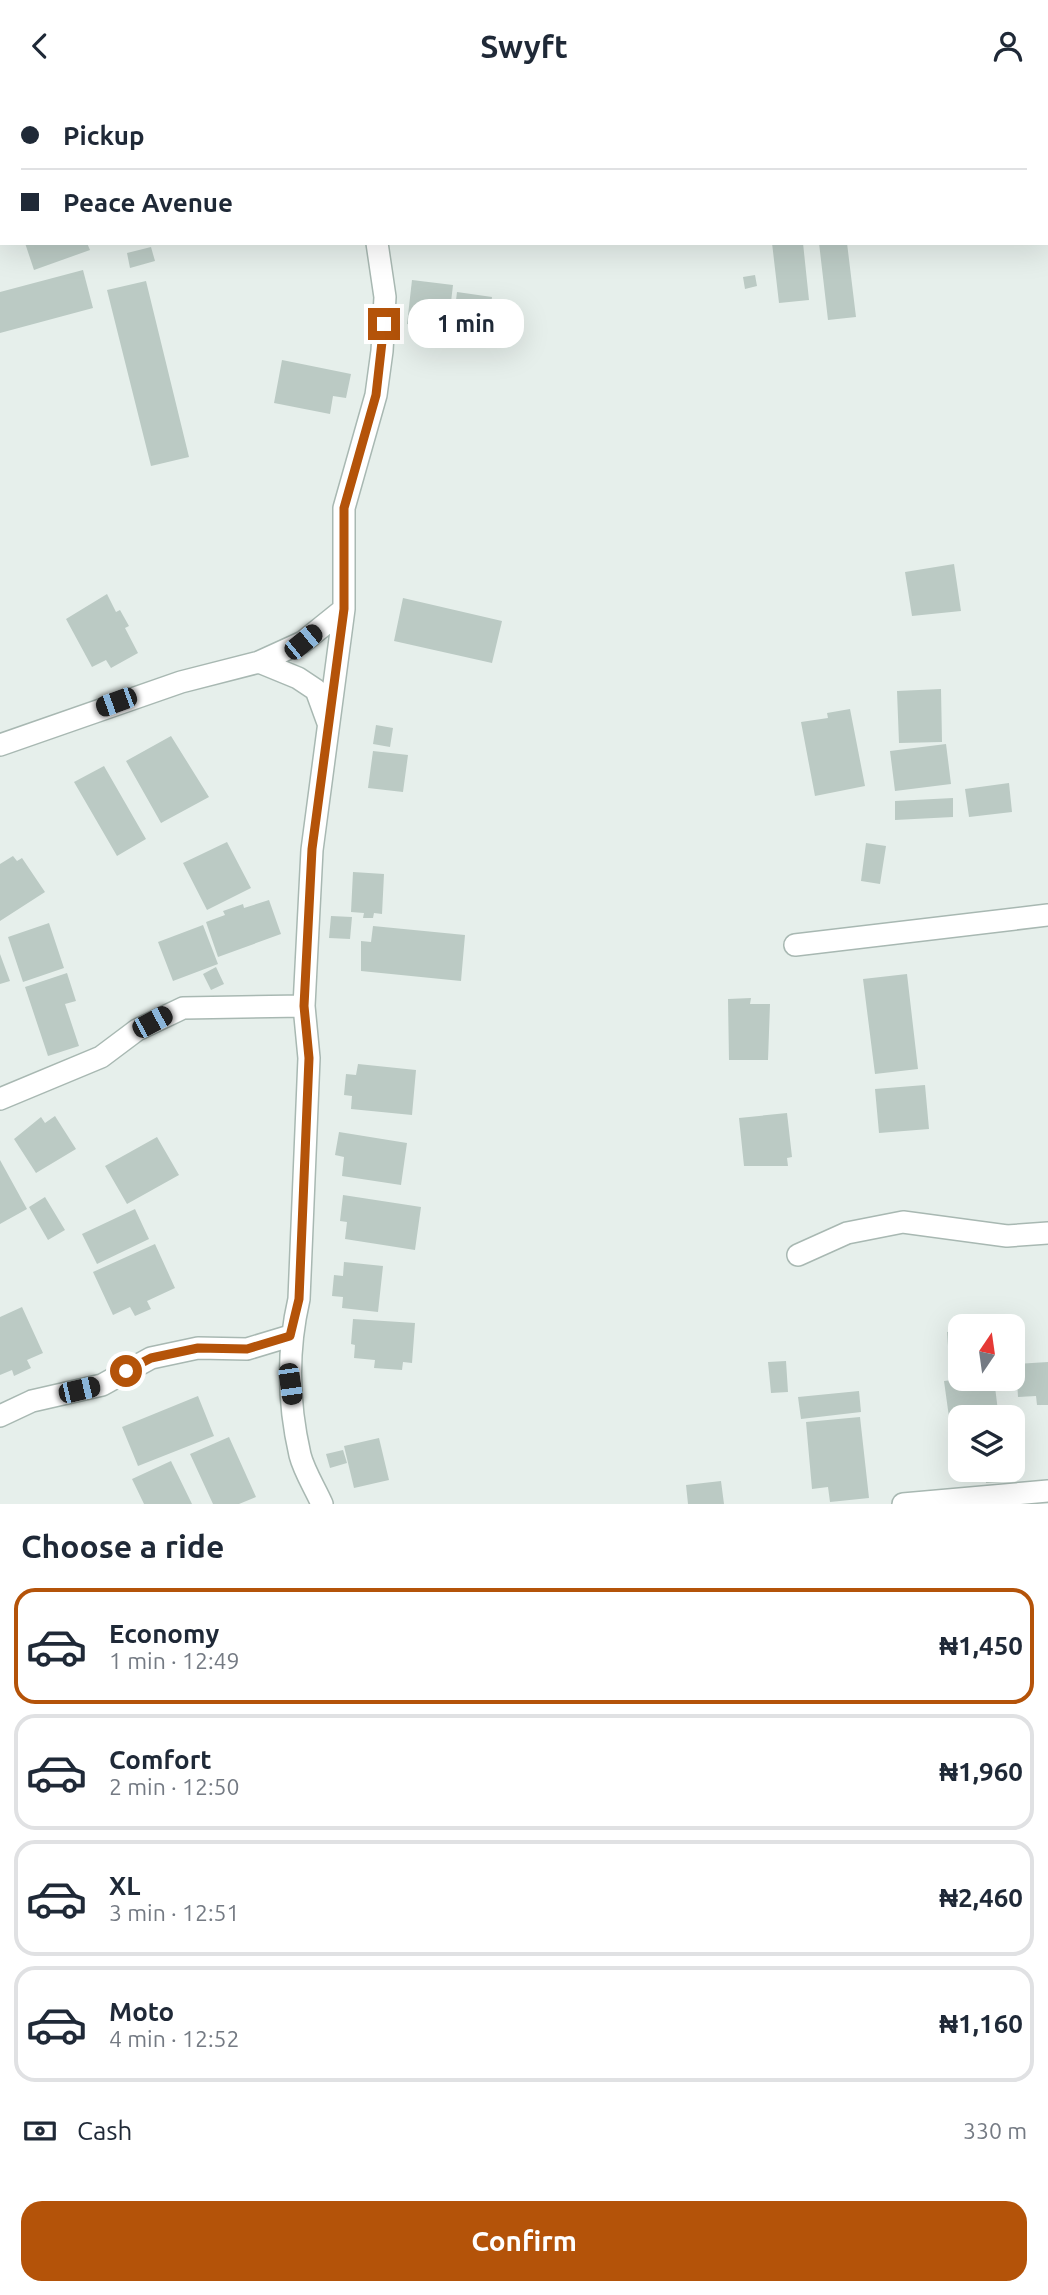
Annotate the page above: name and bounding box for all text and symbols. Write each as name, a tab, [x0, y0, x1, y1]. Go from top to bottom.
icon: back	[21, 27, 59, 65]
icon: person	[989, 27, 1027, 65]
text: Swyft	[480, 28, 568, 64]
text: Pickup	[63, 121, 145, 150]
text: Peace Avenue	[63, 188, 233, 217]
callout: 1 min	[408, 299, 524, 349]
route end	[368, 308, 400, 340]
text: 1 min	[437, 311, 495, 336]
car	[281, 621, 326, 663]
car	[93, 685, 140, 719]
car	[129, 1003, 176, 1041]
north arrow	[948, 1314, 1026, 1391]
map controls	[948, 1314, 1025, 1482]
route start	[110, 1355, 142, 1387]
car	[277, 1362, 304, 1406]
car	[57, 1375, 102, 1405]
button: layers	[948, 1405, 1025, 1482]
text: Choose a ride	[21, 1528, 224, 1564]
icon: car	[25, 1615, 88, 1678]
text: Economy	[109, 1619, 219, 1648]
text: ₦1,450	[939, 1631, 1023, 1660]
text: 1 min · 12:49	[109, 1648, 240, 1673]
icon: car	[25, 1741, 88, 1804]
text: Comfort	[109, 1745, 212, 1774]
text: ₦1,960	[939, 1757, 1023, 1786]
text: 2 min · 12:50	[109, 1774, 240, 1799]
icon: car	[25, 1867, 88, 1930]
text: XL	[109, 1871, 140, 1900]
text: ₦2,460	[939, 1883, 1023, 1912]
text: 3 min · 12:51	[109, 1900, 240, 1925]
icon: car	[25, 1993, 88, 2056]
text: Moto	[109, 1997, 174, 2026]
text: ₦1,160	[939, 2009, 1023, 2038]
text: 4 min · 12:52	[109, 2026, 240, 2051]
icon: cash	[21, 2112, 59, 2150]
text: Cash	[77, 2116, 132, 2145]
text: 330 m	[963, 2118, 1027, 2143]
button: Confirm	[21, 2201, 1027, 2281]

